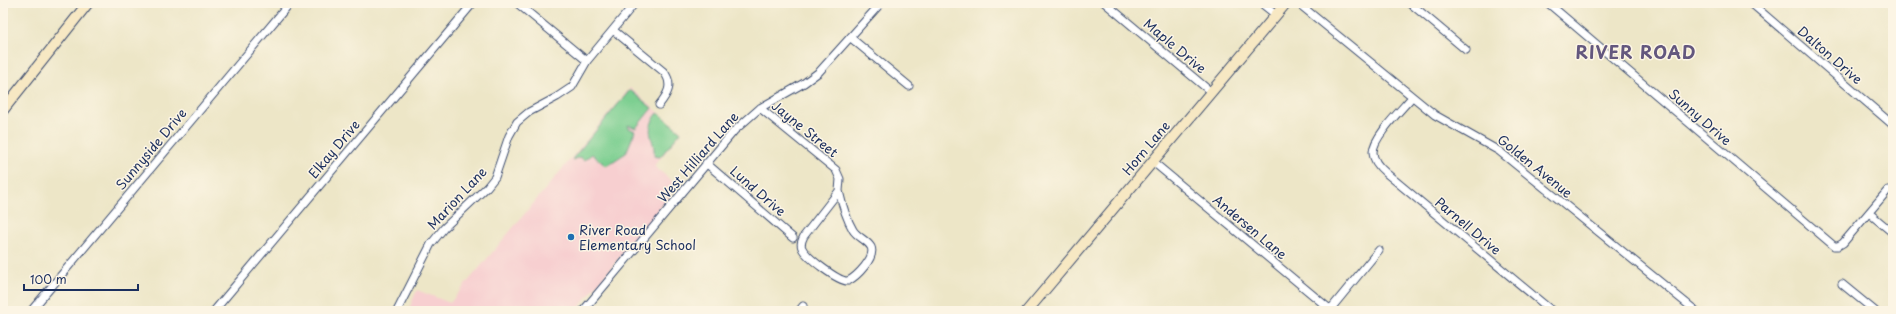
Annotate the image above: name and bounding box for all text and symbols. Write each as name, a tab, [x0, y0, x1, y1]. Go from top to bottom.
street label: Maple Drive	[1140, 14, 1211, 77]
street label: Dalton Drive	[1794, 21, 1867, 88]
district label: RIVER ROAD	[1575, 39, 1697, 65]
street label: Sunny Drive	[1665, 84, 1736, 149]
street label: Jayne Street	[768, 96, 843, 161]
street label: Sunnyside Drive	[111, 104, 190, 194]
street label: West Hilliard Lane	[653, 107, 743, 206]
street label: Elkay Drive	[304, 115, 364, 182]
street label: Horn Lane	[1117, 116, 1174, 179]
street label: Golden Avenue	[1494, 129, 1577, 202]
street label: Lund Drive	[726, 161, 790, 220]
street label: Marion Lane	[423, 162, 491, 233]
street label: Andersen Lane	[1209, 190, 1291, 263]
street label: Parnell Drive	[1431, 192, 1505, 259]
place label: River Road Elementary School	[579, 220, 696, 254]
marker: River Road Elementary School	[566, 232, 576, 242]
scale bar	[24, 266, 138, 292]
text: 100 m	[30, 270, 67, 288]

